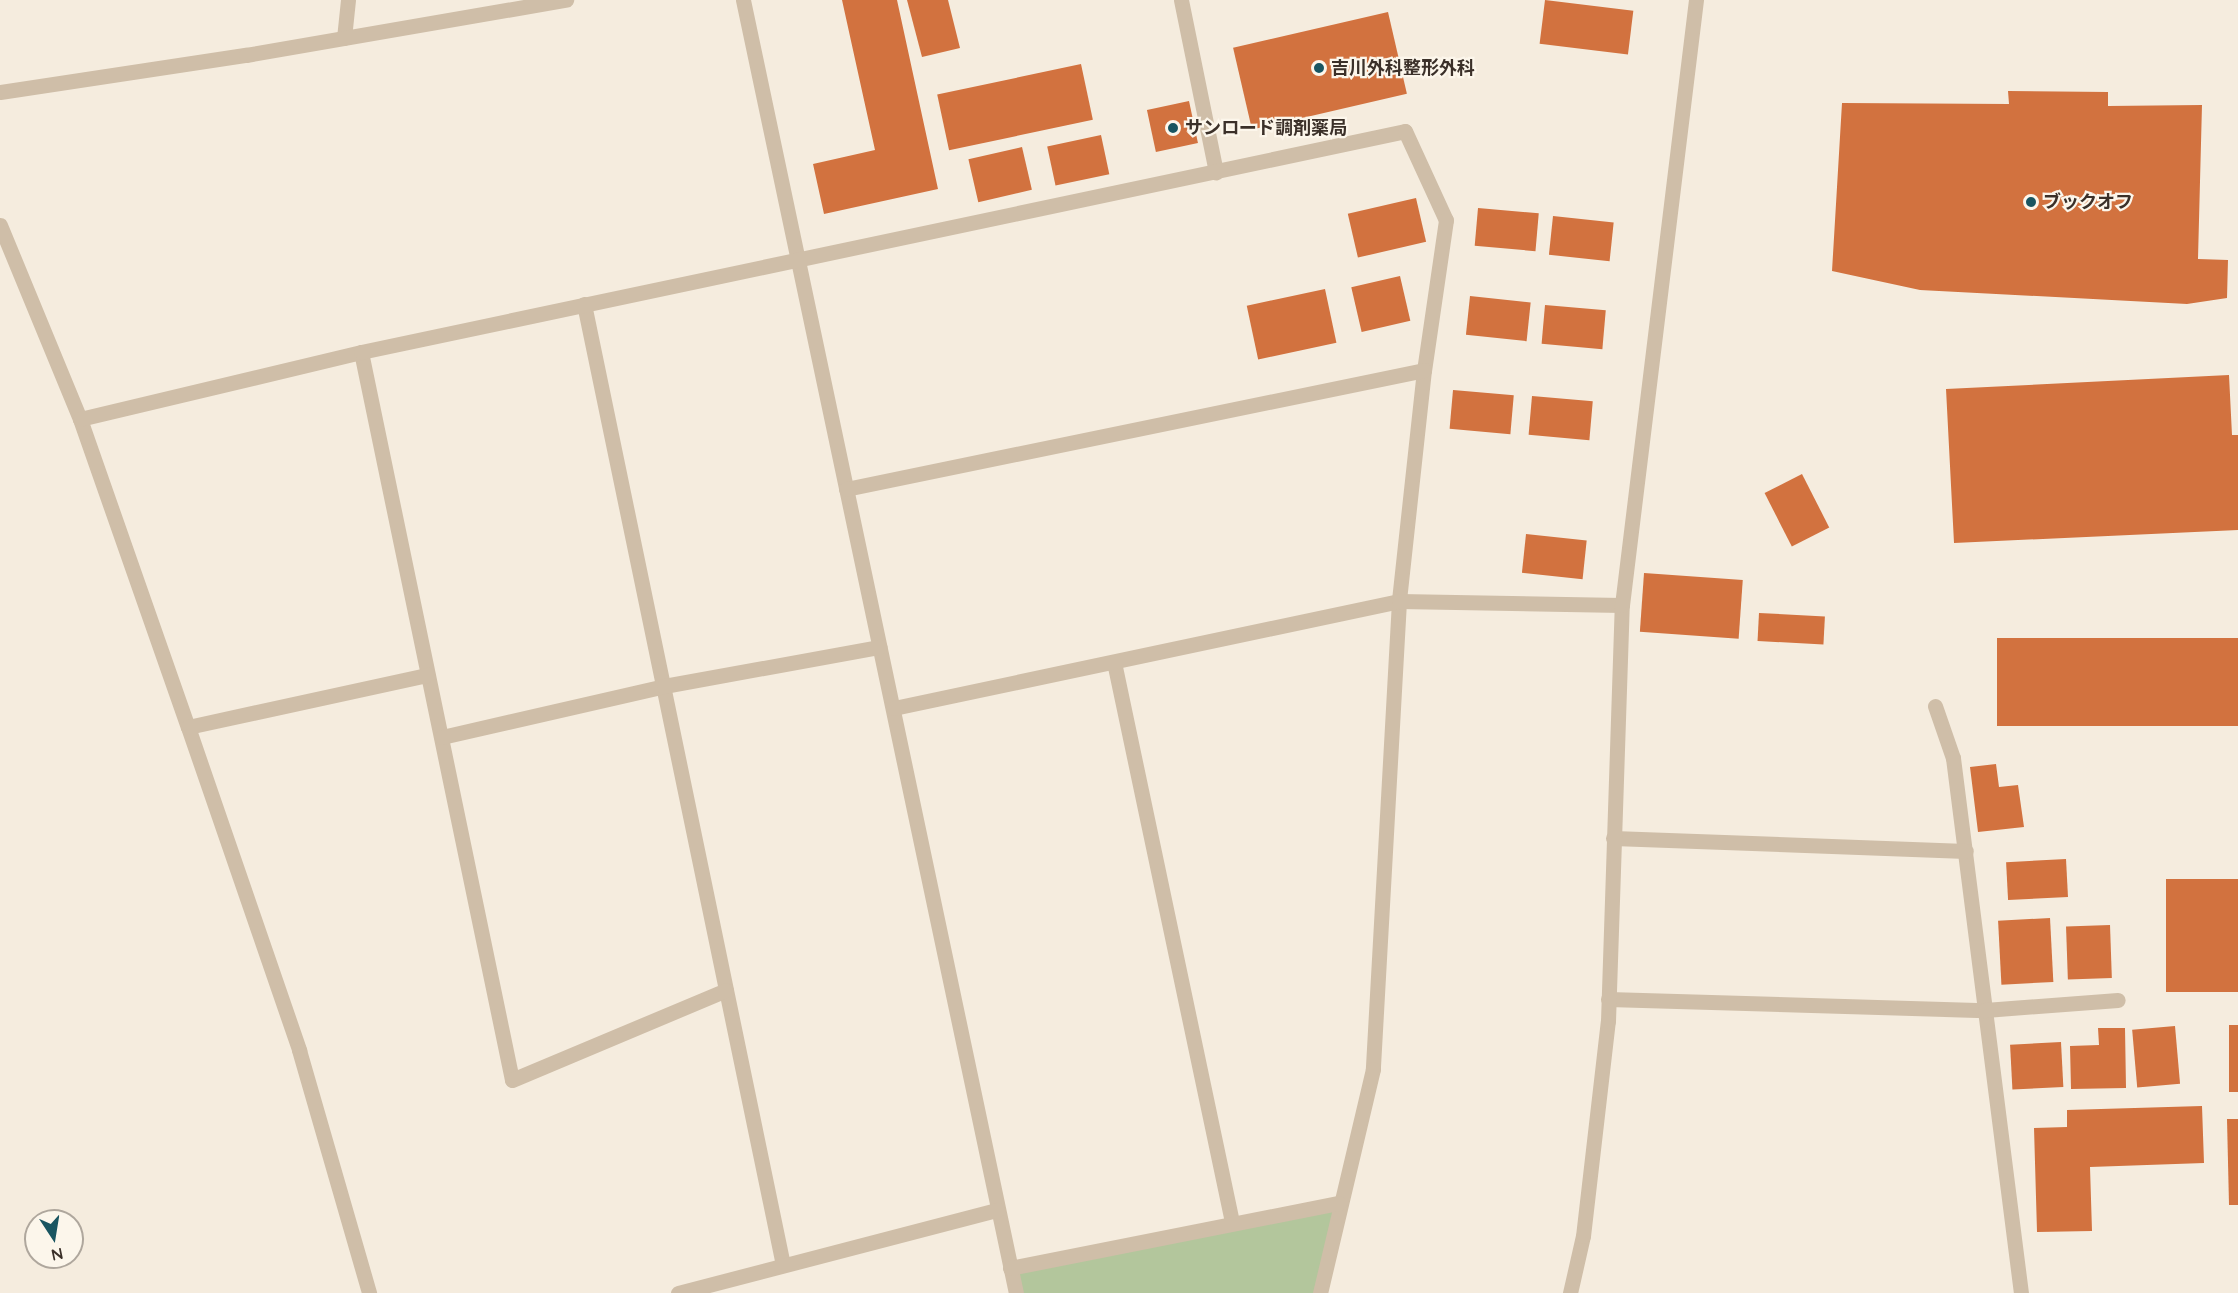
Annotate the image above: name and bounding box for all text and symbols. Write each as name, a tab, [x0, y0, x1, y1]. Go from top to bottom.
place label: 吉川外科整形外科	[1331, 57, 1475, 79]
marker: 吉川外科整形外科	[1312, 61, 1326, 75]
place label: サンロード調剤薬局	[1185, 117, 1347, 139]
marker: サンロード調剤薬局	[1166, 121, 1180, 135]
place label: ブックオフ	[2043, 191, 2133, 213]
marker: ブックオフ	[2024, 195, 2038, 209]
north arrow	[24, 1209, 84, 1269]
text: N	[50, 1244, 65, 1266]

